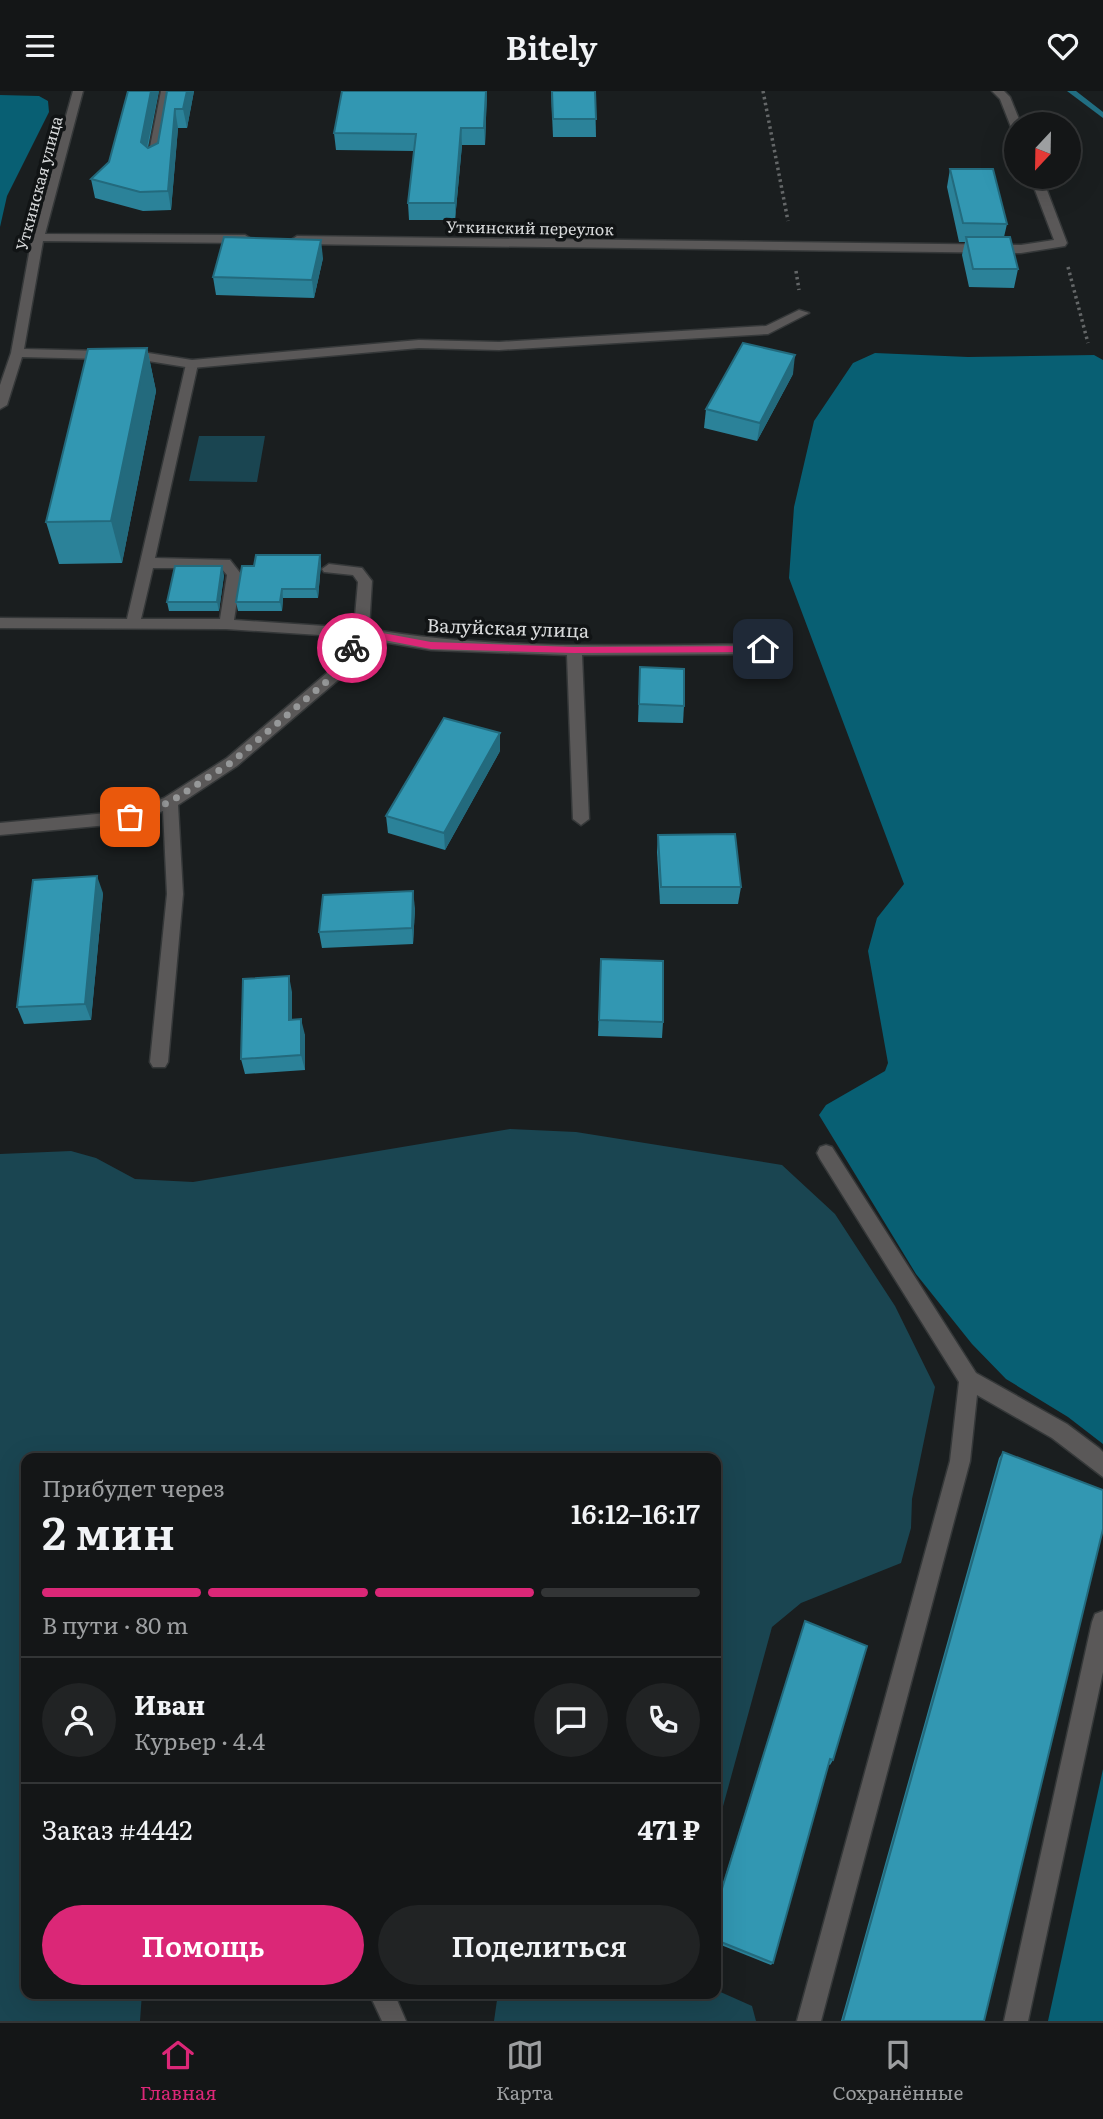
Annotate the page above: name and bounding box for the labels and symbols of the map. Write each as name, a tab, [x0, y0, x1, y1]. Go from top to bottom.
north arrow	[1004, 112, 1082, 189]
street label: Уткинская улица	[8, 113, 68, 253]
street label: Уткинский переулок	[446, 214, 615, 240]
street label: Валуйская улица	[426, 610, 590, 644]
courier	[317, 613, 387, 683]
pin	[733, 619, 793, 679]
pin	[100, 787, 160, 847]

